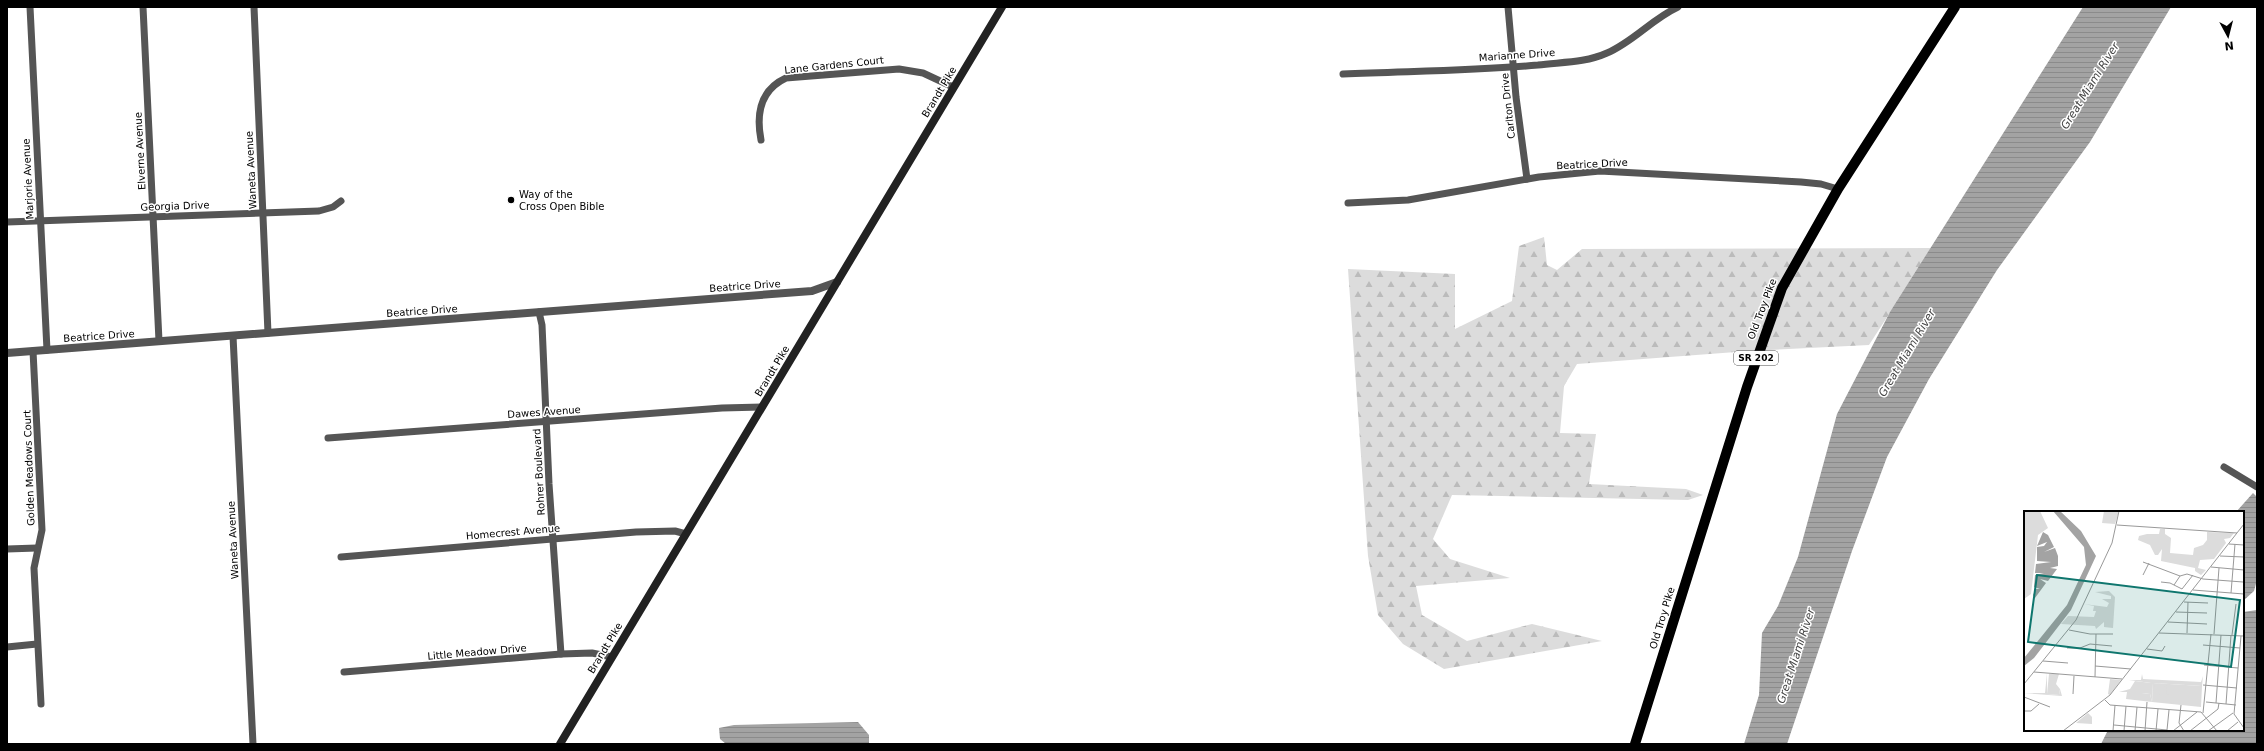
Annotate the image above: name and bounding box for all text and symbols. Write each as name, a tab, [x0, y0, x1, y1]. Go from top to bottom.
north arrow	[2208, 16, 2248, 56]
text: N	[2224, 38, 2235, 52]
water label: Great Miami River	[2058, 39, 2123, 132]
street label: Marianne Drive	[1478, 47, 1556, 63]
street label: Lane Gardens Court	[784, 54, 884, 76]
street label: Brandt Pike	[920, 65, 958, 119]
street label: Carlton Drive	[1499, 72, 1517, 140]
street label: Elverne Avenue	[132, 112, 148, 190]
street label: Waneta Avenue	[243, 131, 259, 209]
street label: Marjorie Avenue	[20, 138, 36, 220]
street label: Beatrice Drive	[1556, 157, 1628, 171]
place label: Way of the Cross Open Bible	[519, 189, 604, 212]
marker: Way of the Cross Open Bible	[506, 195, 516, 205]
street label: Georgia Drive	[140, 199, 210, 213]
street label: Old Troy Pike	[1745, 277, 1779, 341]
street label: Beatrice Drive	[709, 278, 781, 294]
street label: Beatrice Drive	[386, 303, 458, 319]
water label: Great Miami River	[1876, 306, 1939, 399]
street label: Beatrice Drive	[63, 328, 135, 344]
street label: Brandt Pike	[753, 344, 791, 398]
road number: SR 202	[1734, 351, 1778, 365]
street label: Dawes Avenue	[507, 404, 581, 420]
street label: Golden Meadows Court	[21, 410, 37, 526]
street label: Rohrer Boulevard	[531, 428, 547, 516]
street label: Waneta Avenue	[225, 501, 241, 579]
inset map	[2024, 511, 2244, 731]
street label: Homecrest Avenue	[465, 522, 561, 542]
street label: Old Troy Pike	[1647, 586, 1677, 650]
water label: Great Miami River	[1774, 605, 1818, 705]
street label: Brandt Pike	[586, 621, 624, 675]
street label: Little Meadow Drive	[427, 642, 527, 662]

